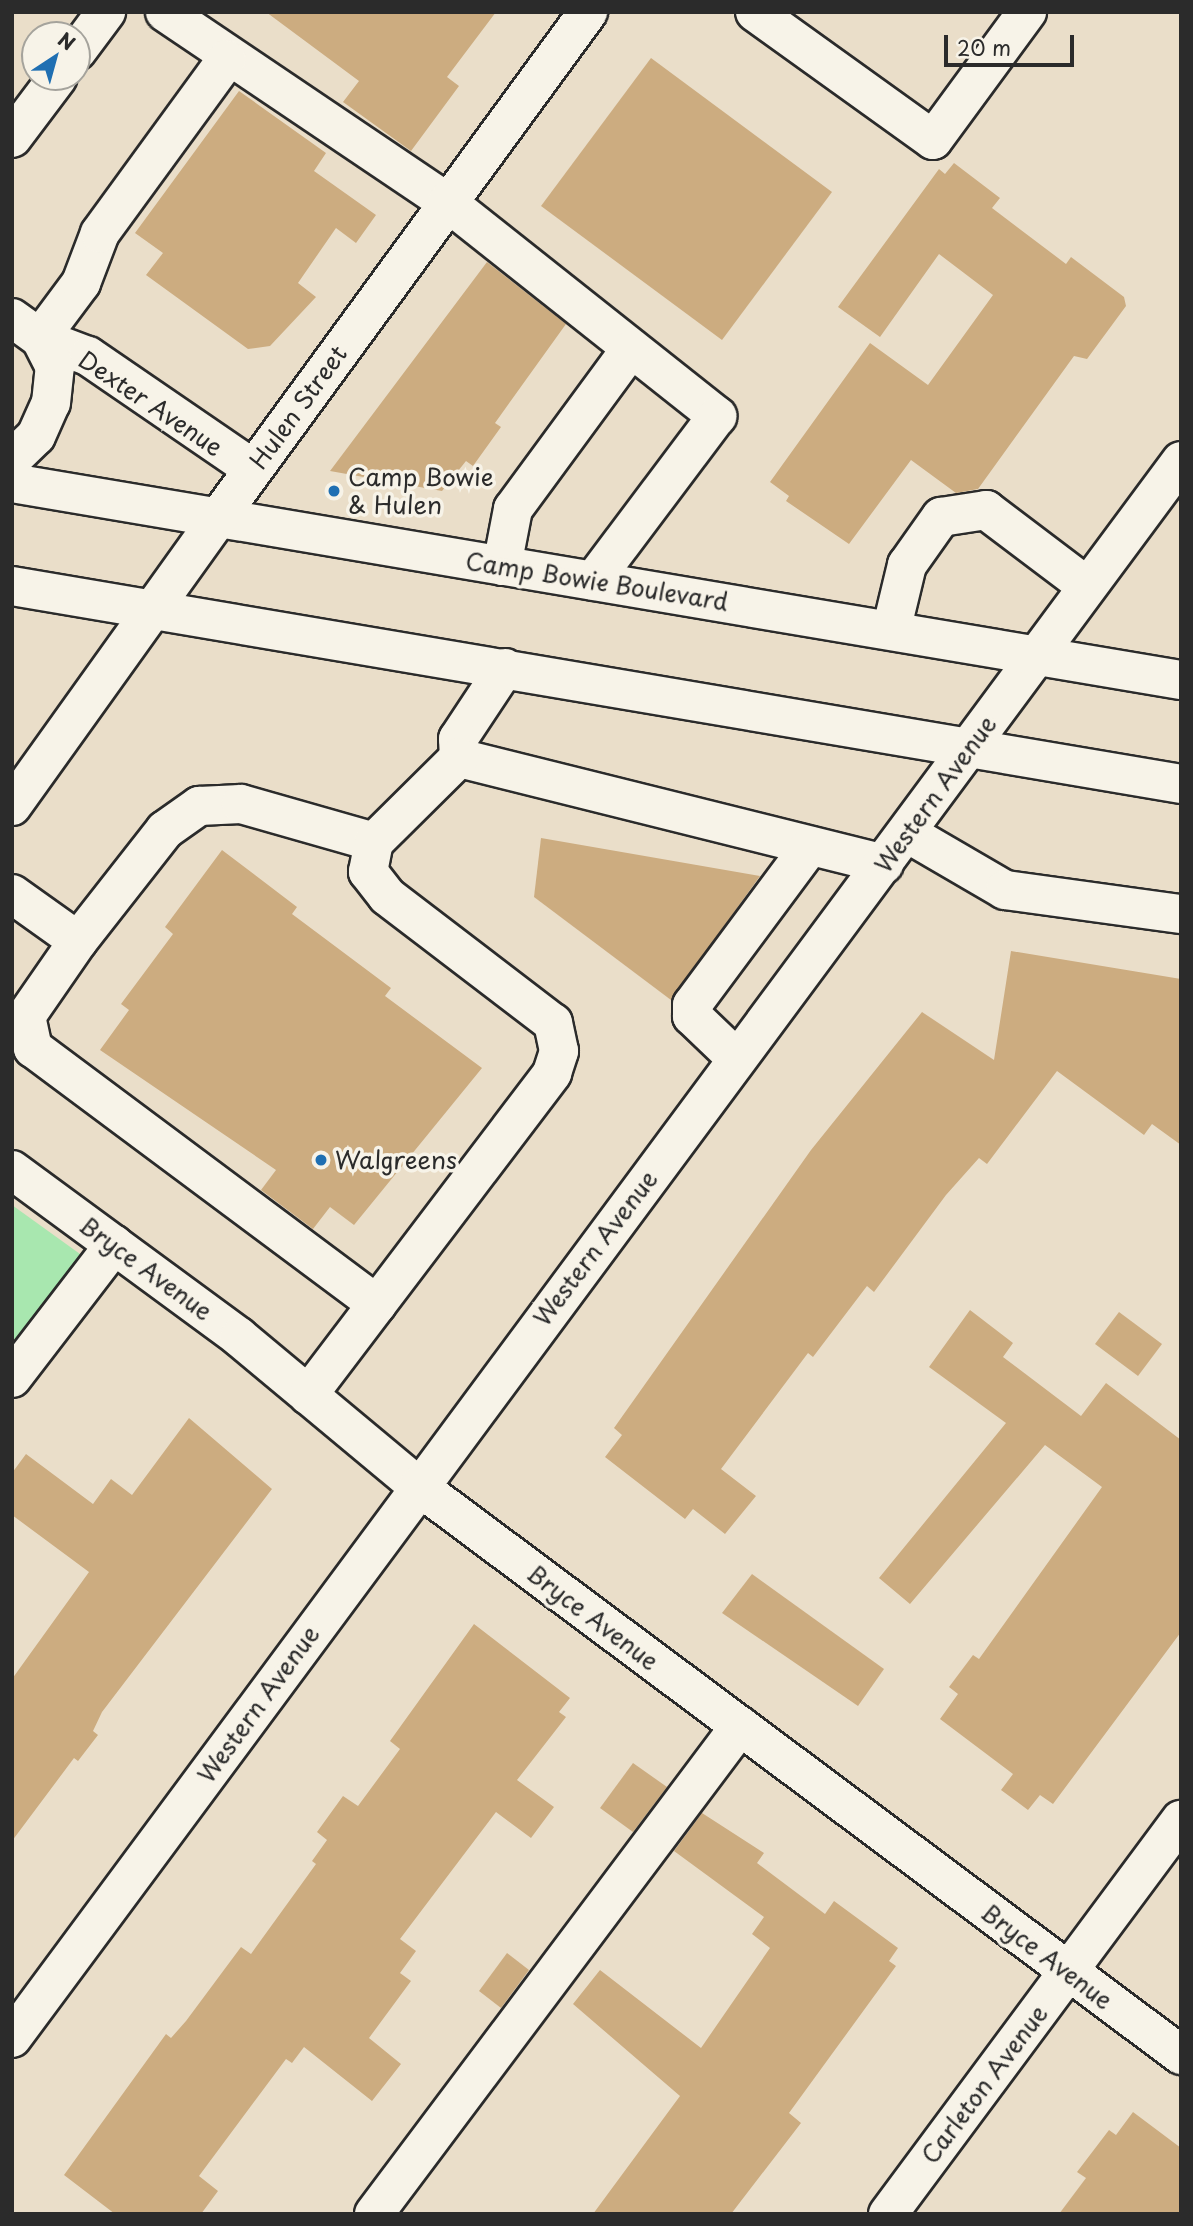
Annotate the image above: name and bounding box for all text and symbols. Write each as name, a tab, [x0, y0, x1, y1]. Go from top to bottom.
north arrow	[21, 21, 91, 91]
scale bar	[948, 21, 1078, 65]
text: N	[53, 25, 81, 56]
text: 20 m	[957, 31, 1011, 63]
street label: Hulen Street	[243, 339, 353, 475]
street label: Dexter Avenue	[73, 344, 229, 462]
place label: Camp Bowie & Hulen	[348, 463, 492, 519]
marker: Camp Bowie & Hulen	[326, 483, 342, 499]
street label: Camp Bowie Boulevard	[463, 546, 731, 616]
street label: Western Avenue	[869, 711, 1001, 877]
place label: Walgreens	[335, 1146, 457, 1174]
marker: Walgreens	[313, 1152, 329, 1168]
street label: Western Avenue	[528, 1165, 662, 1331]
street label: Bryce Avenue	[74, 1210, 218, 1326]
street label: Bryce Avenue	[522, 1558, 664, 1676]
street label: Western Avenue	[192, 1621, 324, 1787]
street label: Bryce Avenue	[976, 1897, 1118, 2015]
street label: Carleton Avenue	[916, 2000, 1052, 2168]

